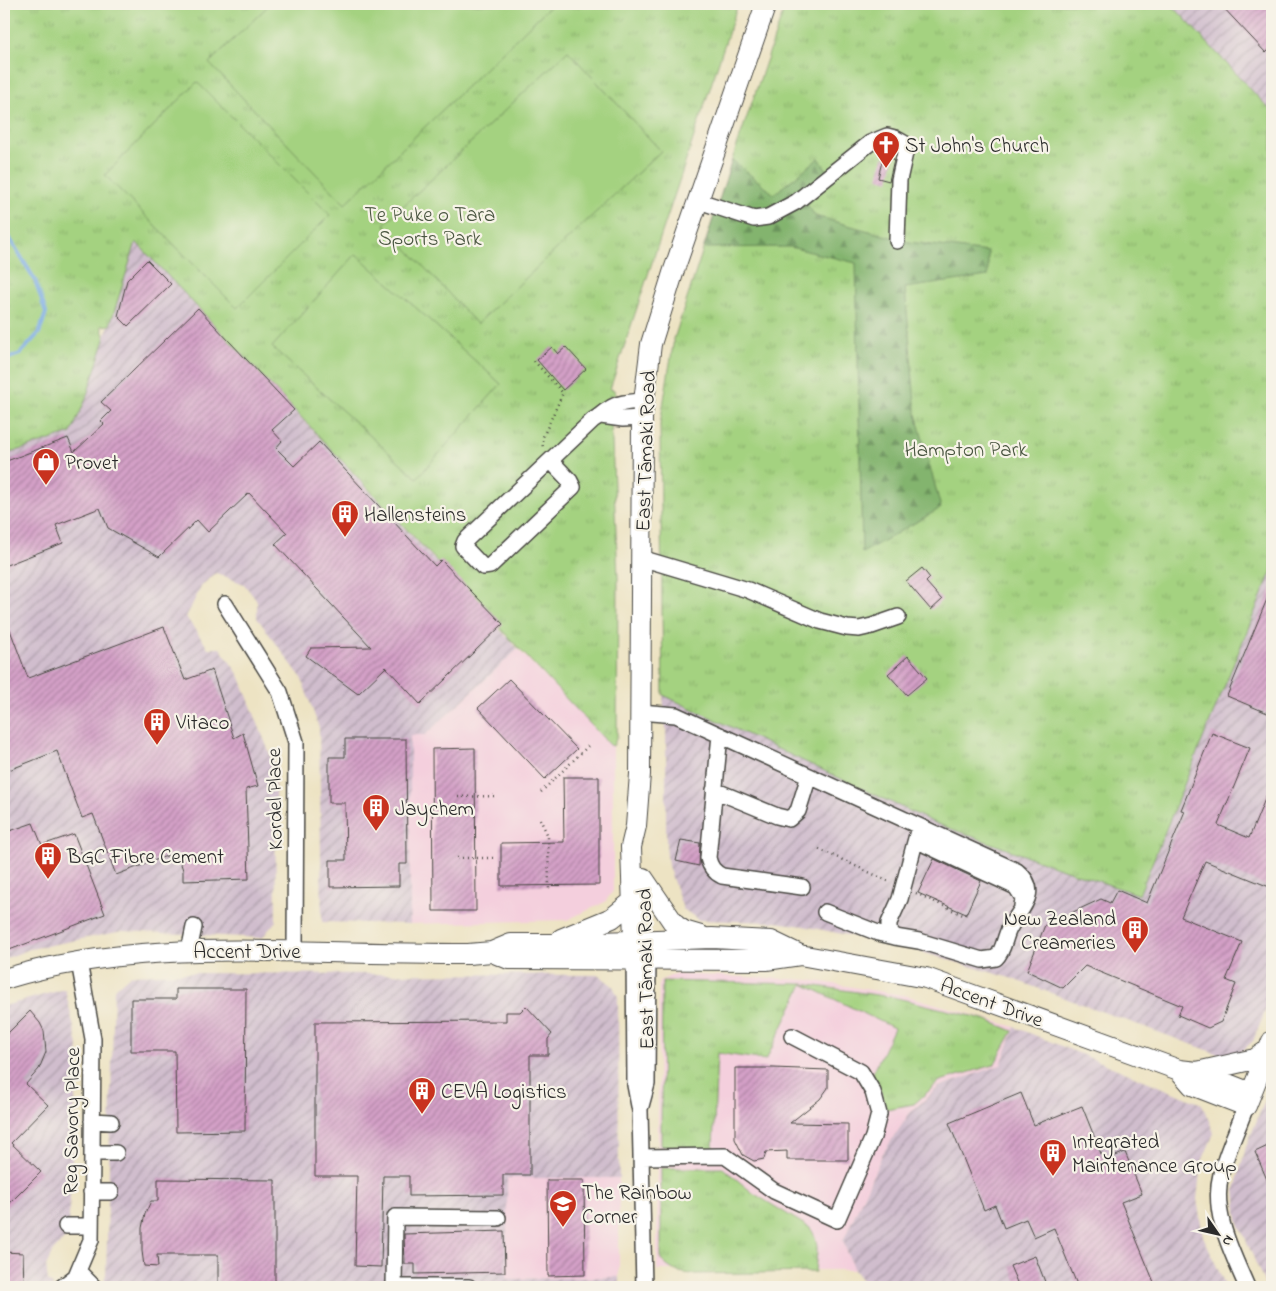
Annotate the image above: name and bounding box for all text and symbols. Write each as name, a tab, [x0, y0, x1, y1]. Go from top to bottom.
church icon: St John's Church	[871, 130, 901, 169]
place label: St John's Church	[905, 132, 1049, 162]
park label: Te Puke o Tara Sports Park	[365, 201, 495, 255]
street label: East Tāmaki Road	[629, 370, 665, 532]
park label: Hampton Park	[905, 436, 1028, 466]
shop icon: Provet	[31, 447, 61, 486]
place label: Provet	[65, 449, 119, 479]
building icon: Hallensteins	[330, 499, 360, 538]
place label: Hallensteins	[364, 501, 466, 531]
building icon: Vitaco	[142, 707, 172, 746]
place label: Vitaco	[175, 709, 229, 739]
street label: Kordel Place	[260, 747, 292, 850]
building icon: Jaychem	[361, 793, 391, 832]
place label: Jaychem	[395, 795, 474, 827]
building icon: BGC Fibre Cement	[33, 841, 63, 880]
place label: BGC Fibre Cement	[66, 843, 224, 873]
street label: East Tāmaki Road	[631, 888, 663, 1050]
place label: New Zealand Creameries	[1004, 905, 1116, 959]
building icon: New Zealand Creameries	[1120, 915, 1150, 954]
street label: Accent Drive	[193, 938, 301, 968]
street label: Accent Drive	[936, 971, 1048, 1037]
street label: Reg Savory Place	[57, 1046, 91, 1195]
building icon: CEVA Logistics	[407, 1076, 437, 1115]
place label: CEVA Logistics	[441, 1078, 567, 1110]
place label: Integrated Maintenance Group	[1072, 1128, 1237, 1182]
building icon: Integrated Maintenance Group	[1038, 1138, 1068, 1177]
place label: The Rainbow Corner	[582, 1179, 692, 1233]
school or university icon: The Rainbow Corner	[548, 1189, 578, 1228]
north arrow	[1194, 1208, 1244, 1258]
text: N	[1216, 1231, 1239, 1250]

